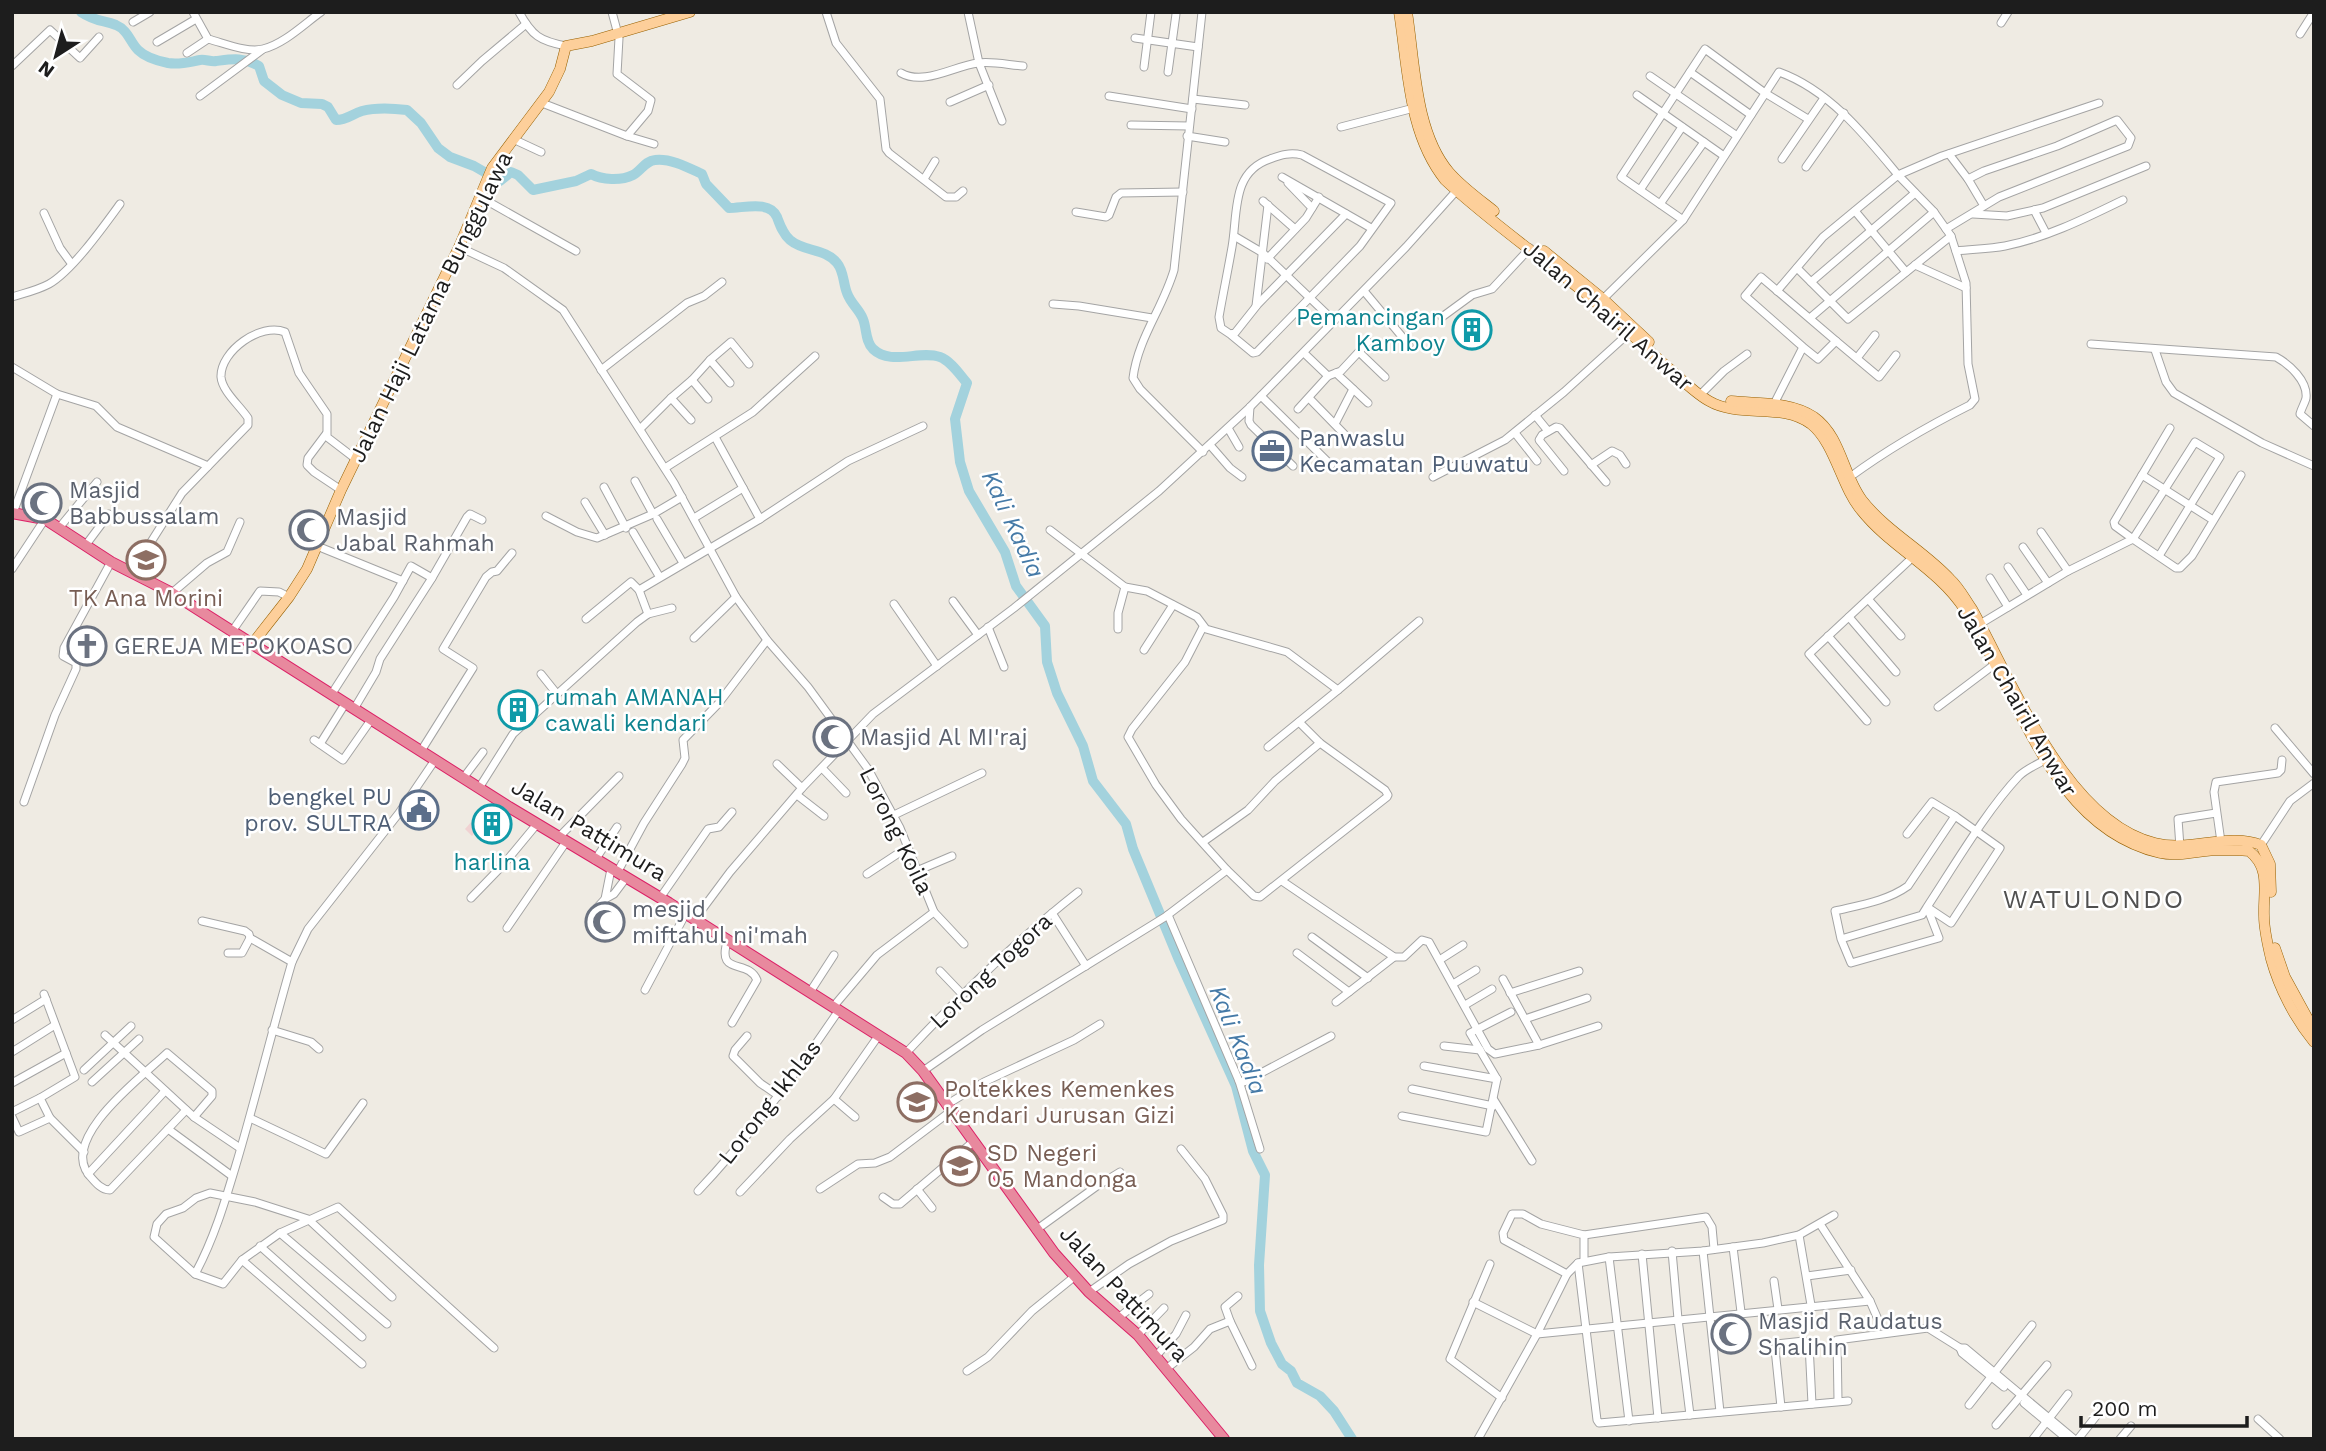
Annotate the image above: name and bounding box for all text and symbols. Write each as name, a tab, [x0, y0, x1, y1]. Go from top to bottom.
north arrow	[21, 21, 91, 91]
text: N	[34, 56, 59, 83]
street label: Jalan Haji Latama Bunggulawa	[344, 147, 518, 467]
street label: Jalan Chairil Anwar	[1518, 235, 1698, 397]
place label: Pemancingan Kamboy	[1296, 304, 1445, 357]
building icon: Pemancingan Kamboy	[1451, 309, 1493, 351]
place label: Panwaslu Kecamatan Puuwatu	[1299, 425, 1529, 478]
office icon: Panwaslu Kecamatan Puuwatu	[1251, 430, 1293, 472]
water label: Kali Kadia	[976, 466, 1050, 582]
place label: Masjid Babbussalam	[69, 477, 219, 530]
mosque icon: Masjid Babbussalam	[21, 482, 63, 524]
place label: Masjid Jabal Rahmah	[336, 504, 495, 557]
mosque icon: Masjid Jabal Rahmah	[288, 509, 330, 551]
school or university icon: TK Ana Morini	[125, 539, 167, 581]
place label: TK Ana Morini	[69, 585, 223, 612]
street label: Jalan Chairil Anwar	[1951, 601, 2083, 801]
church icon: GEREJA MEPOKOASO	[66, 625, 108, 667]
place label: GEREJA MEPOKOASO	[114, 633, 353, 660]
place label: rumah AMANAH cawali kendari	[545, 684, 724, 737]
building icon: rumah AMANAH cawali kendari	[497, 689, 539, 731]
mosque icon: Masjid Al MI'raj	[812, 716, 854, 758]
place label: Masjid Al MI'raj	[860, 724, 1028, 751]
street label: Lorong Koila	[854, 763, 938, 899]
street label: Jalan Pattimura	[506, 773, 672, 887]
place label: bengkel PU prov. SULTRA	[244, 784, 392, 837]
public building icon: bengkel PU prov. SULTRA	[398, 789, 440, 831]
building icon: harlina	[471, 803, 513, 845]
place label: harlina	[453, 849, 531, 876]
district label: WATULONDO	[2003, 884, 2185, 914]
place label: mesjid miftahul ni'mah	[632, 896, 808, 949]
mosque icon: mesjid miftahul ni'mah	[584, 901, 626, 943]
street label: Lorong Togora	[924, 908, 1058, 1034]
water label: Kali Kadia	[1203, 981, 1273, 1099]
street label: Lorong Ikhlas	[713, 1034, 827, 1170]
place label: Poltekkes Kemenkes Kendari Jurusan Gizi	[944, 1076, 1175, 1129]
school or university icon: Poltekkes Kemenkes Kendari Jurusan Gizi	[896, 1081, 938, 1123]
place label: SD Negeri 05 Mandonga	[987, 1140, 1137, 1193]
school or university icon: SD Negeri 05 Mandonga	[939, 1145, 981, 1187]
street label: Jalan Pattimura	[1054, 1220, 1194, 1368]
place label: Masjid Raudatus Shalihin	[1758, 1308, 1943, 1361]
mosque icon: Masjid Raudatus Shalihin	[1710, 1313, 1752, 1355]
scale bar	[2081, 1384, 2247, 1428]
text: 200 m	[2092, 1396, 2158, 1421]

